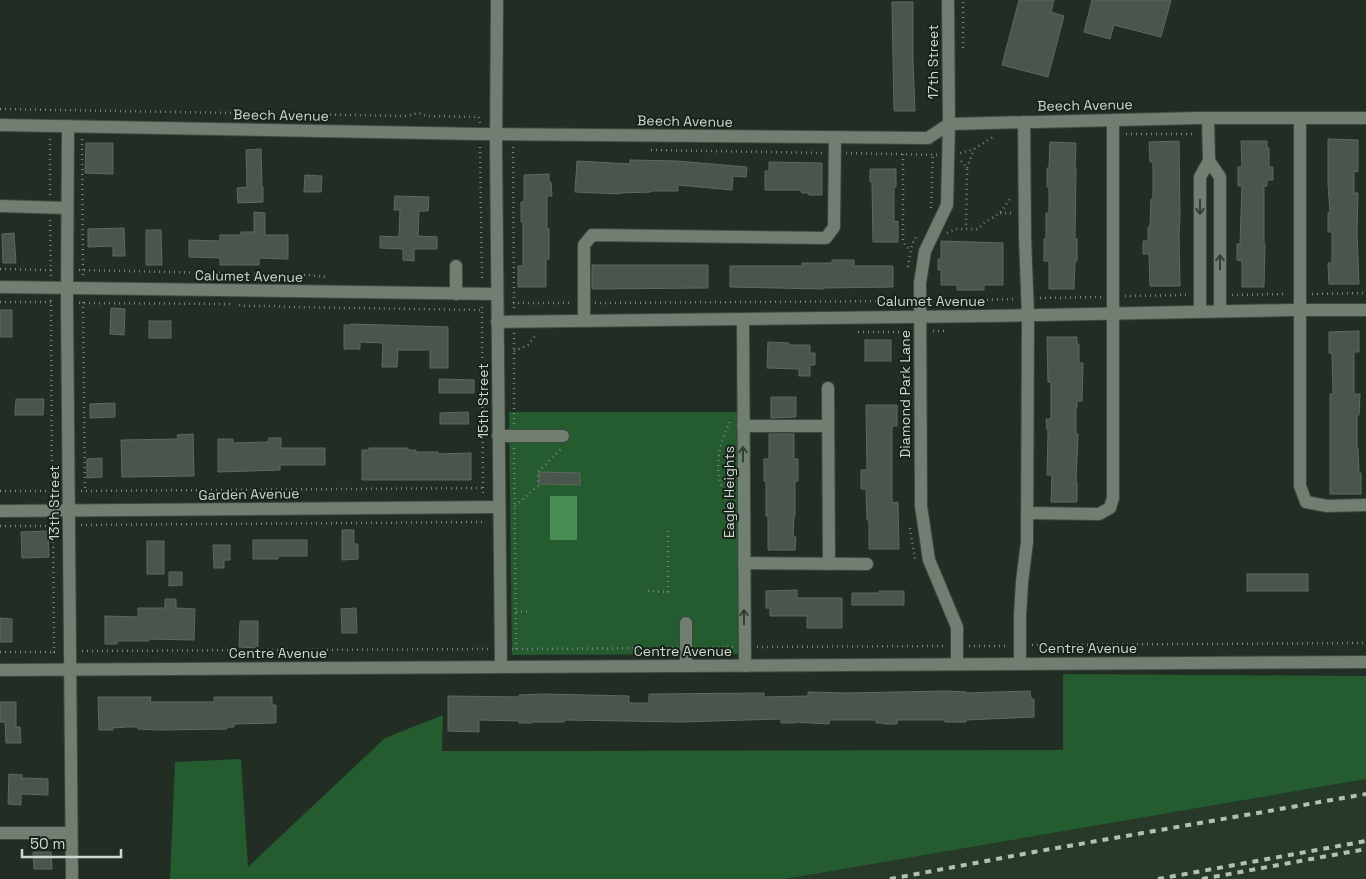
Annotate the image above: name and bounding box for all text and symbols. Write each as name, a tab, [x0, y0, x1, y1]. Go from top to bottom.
street label: 17th Street	[924, 24, 942, 100]
street label: Beech Avenue	[1037, 95, 1133, 115]
street label: Beech Avenue	[233, 105, 329, 125]
street label: Beech Avenue	[637, 111, 733, 131]
one-way arrow	[1195, 199, 1205, 215]
one-way arrow	[1215, 254, 1225, 270]
street label: Calumet Avenue	[195, 266, 303, 286]
street label: Calumet Avenue	[877, 292, 985, 310]
street label: Diamond Park Lane	[896, 330, 914, 458]
street label: 15th Street	[474, 363, 492, 439]
street label: Eagle Heights	[720, 446, 738, 538]
one-way arrow	[738, 447, 748, 463]
street label: 13th Street	[45, 465, 63, 541]
street label: Garden Avenue	[198, 484, 300, 504]
one-way arrow	[739, 609, 749, 626]
street label: Centre Avenue	[1039, 639, 1137, 657]
street label: Centre Avenue	[634, 642, 732, 660]
street label: Centre Avenue	[229, 644, 327, 662]
scale bar	[22, 826, 121, 858]
text: 50 m	[30, 834, 65, 853]

